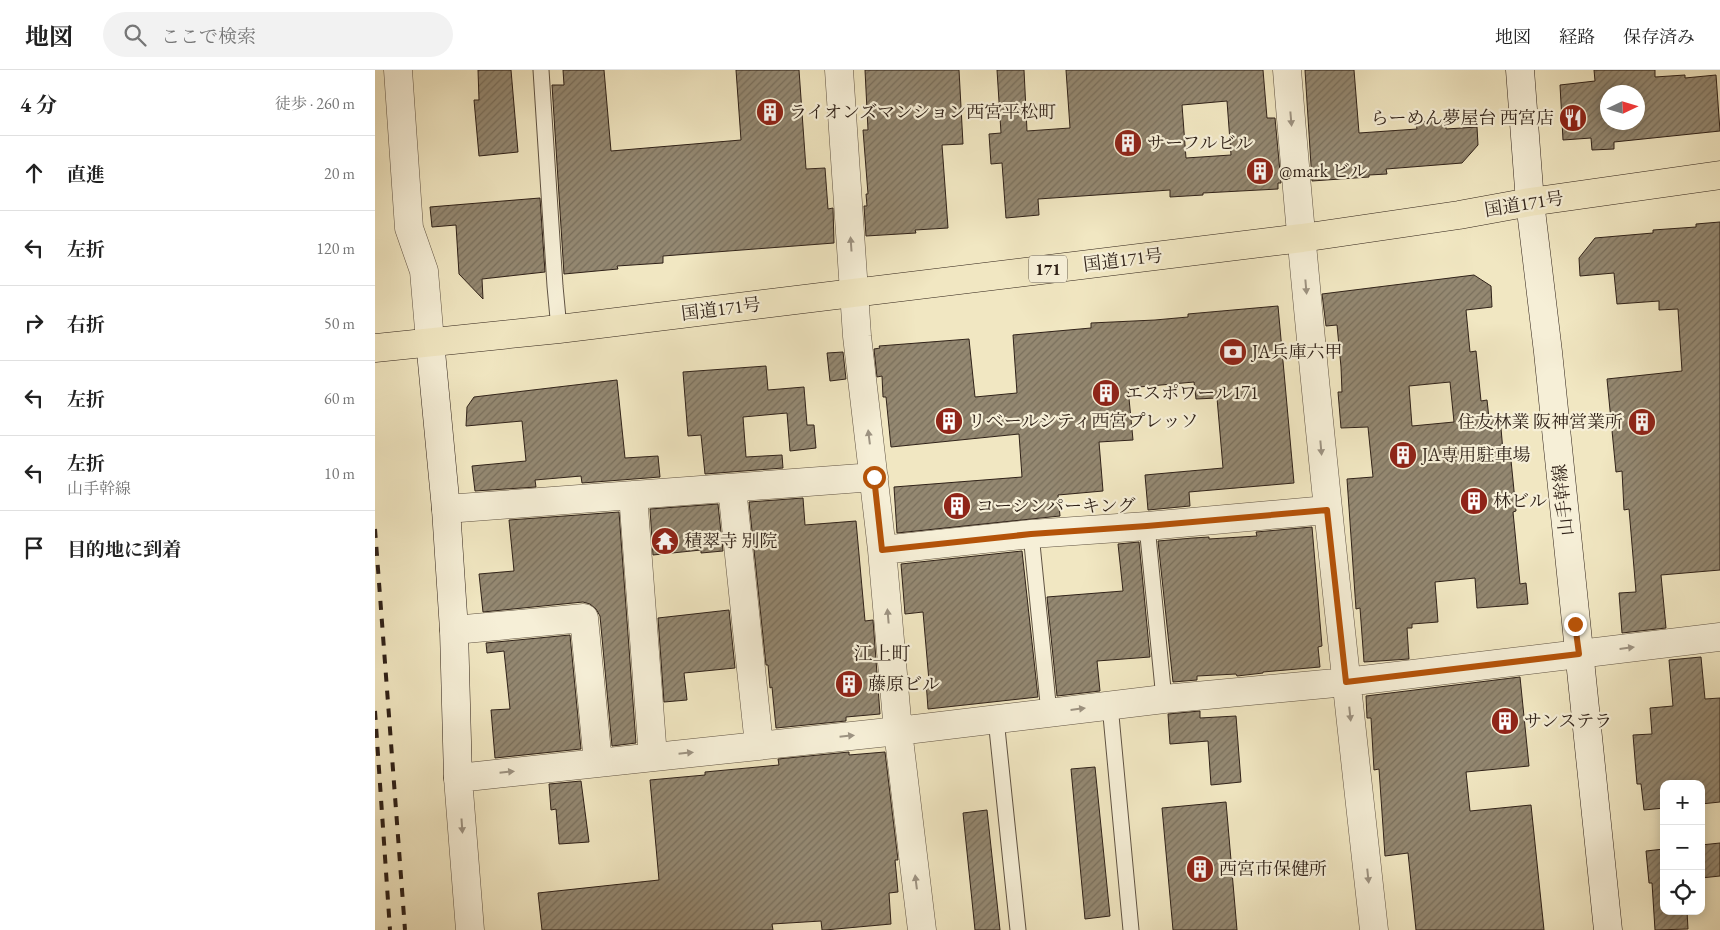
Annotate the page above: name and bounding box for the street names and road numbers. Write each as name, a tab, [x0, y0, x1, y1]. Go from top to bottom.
street label: 国道171号	[1483, 186, 1565, 221]
street label: 国道171号	[1082, 243, 1164, 276]
road number: 171	[1029, 255, 1067, 282]
street label: 国道171号	[680, 292, 762, 325]
street label: 山手幹線	[1547, 463, 1578, 537]

